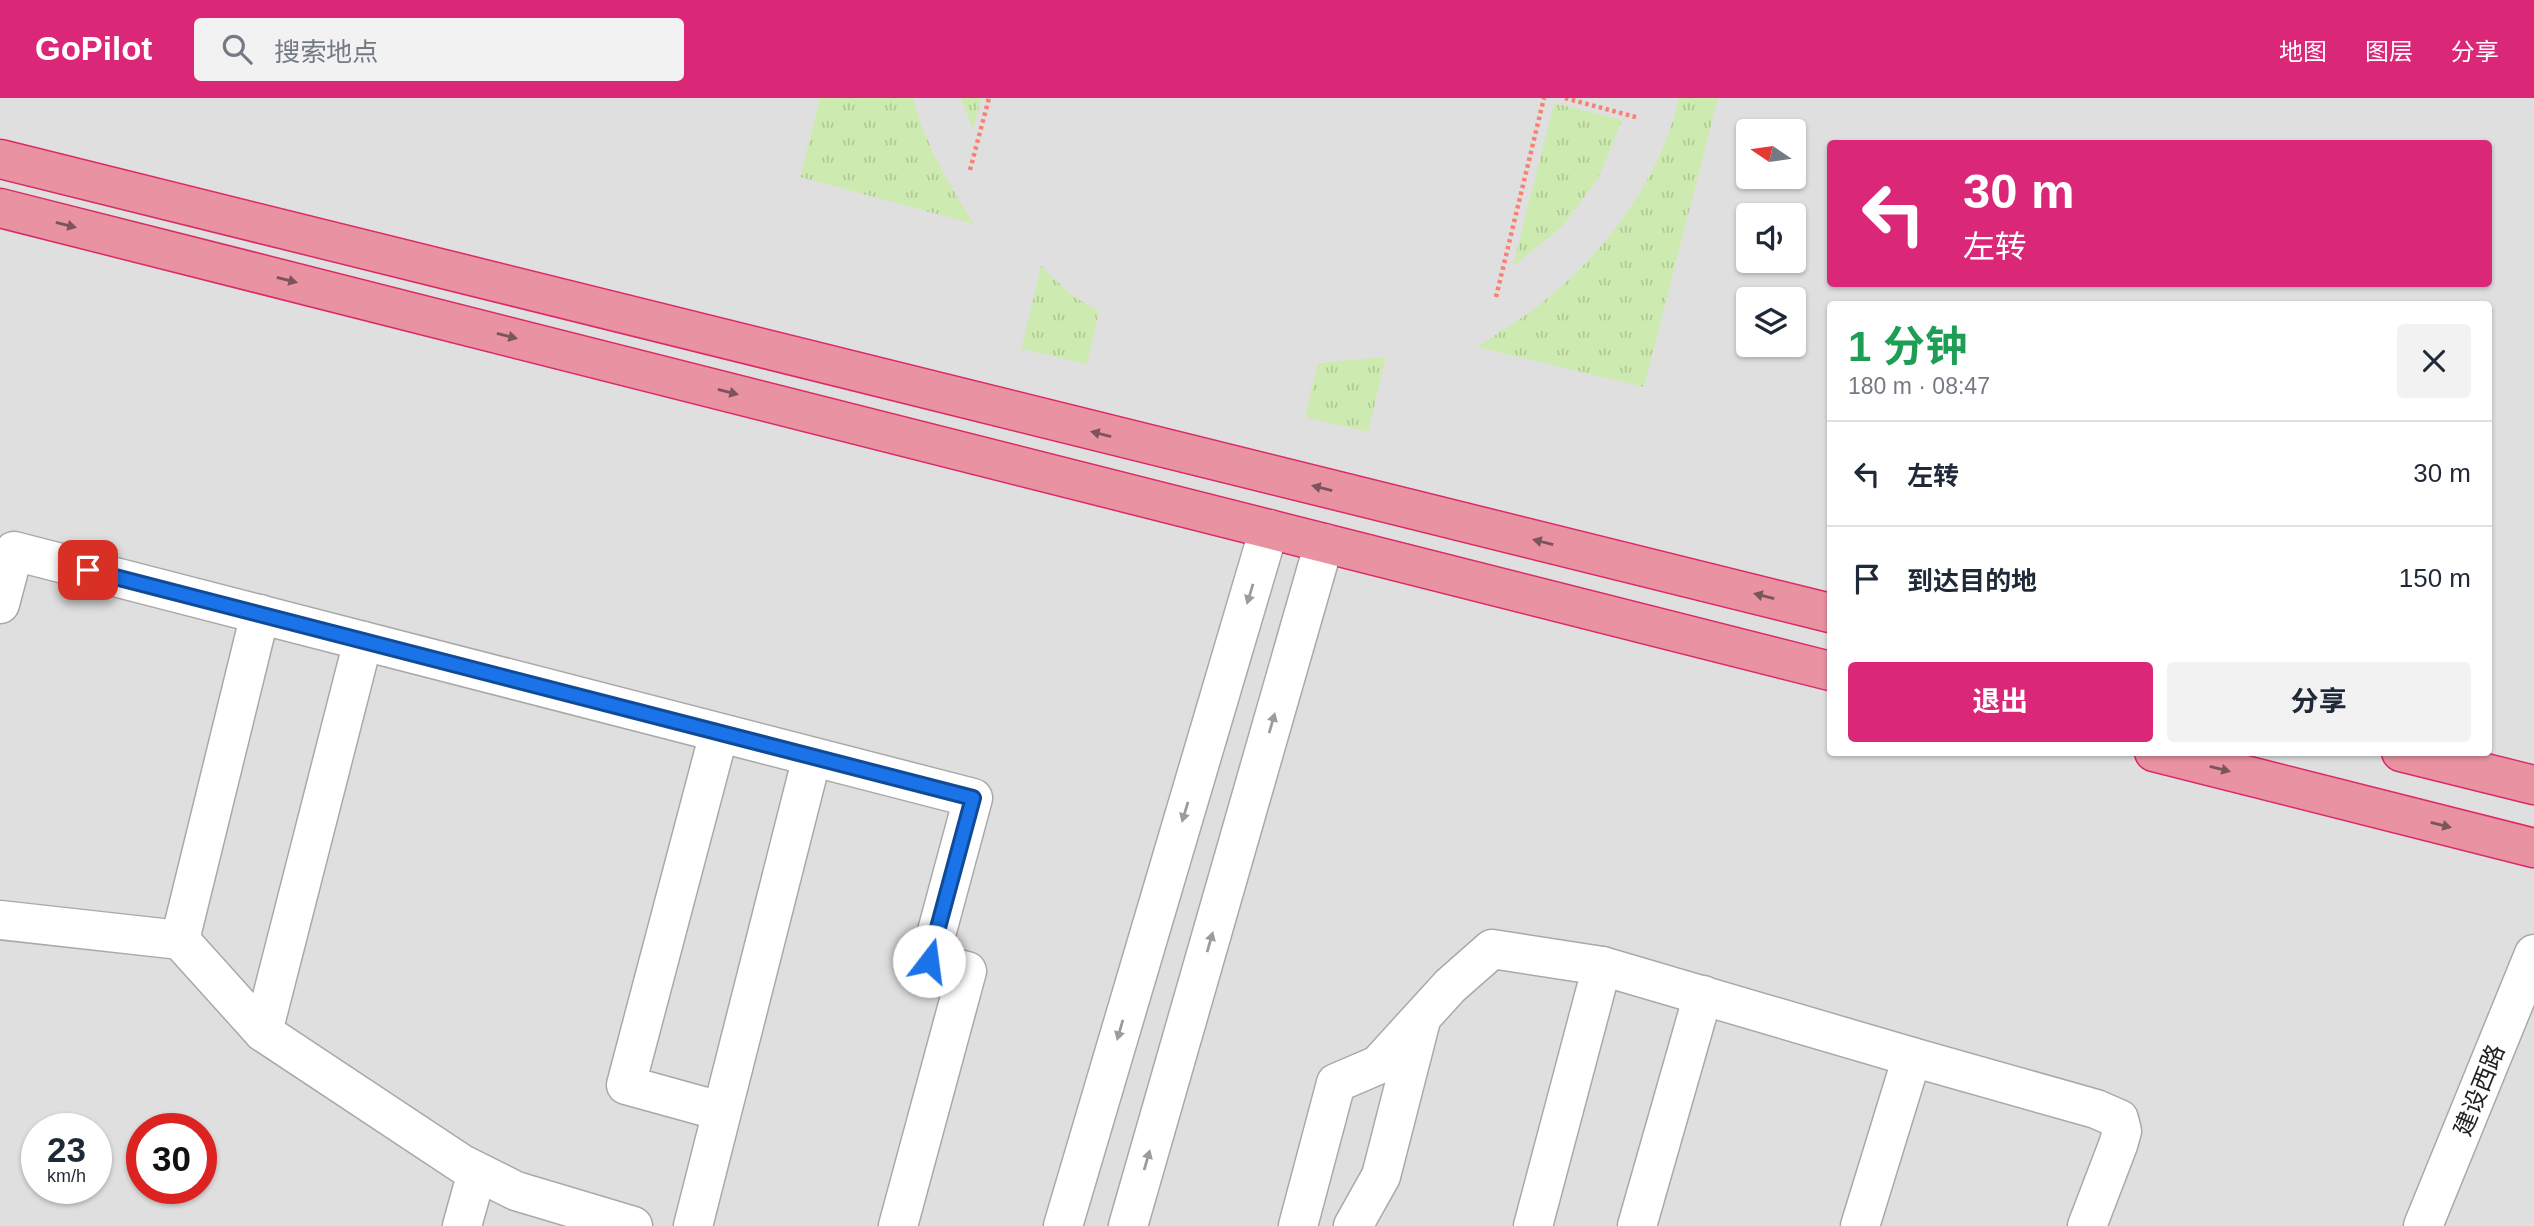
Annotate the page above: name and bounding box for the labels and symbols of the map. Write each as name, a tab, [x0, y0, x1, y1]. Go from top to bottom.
north arrow	[1736, 119, 1806, 189]
one-way arrow	[55, 220, 77, 231]
one-way arrow	[276, 275, 298, 286]
one-way arrow	[496, 331, 518, 342]
one-way arrow	[717, 387, 739, 398]
one-way arrow	[1090, 428, 1112, 439]
one-way arrow	[1311, 482, 1333, 493]
one-way arrow	[1532, 536, 1554, 547]
pin	[58, 540, 118, 600]
one-way arrow	[1244, 584, 1254, 605]
one-way arrow	[1753, 590, 1775, 601]
one-way arrow	[1268, 712, 1278, 733]
one-way arrow	[2209, 764, 2231, 775]
one-way arrow	[1179, 802, 1189, 823]
one-way arrow	[2430, 820, 2452, 831]
position arrow	[892, 924, 966, 998]
one-way arrow	[1205, 931, 1215, 952]
one-way arrow	[1114, 1020, 1124, 1041]
street label: 建设西路	[2449, 1040, 2509, 1140]
speed limit sign: 30	[126, 1113, 217, 1204]
one-way arrow	[1142, 1150, 1152, 1171]

